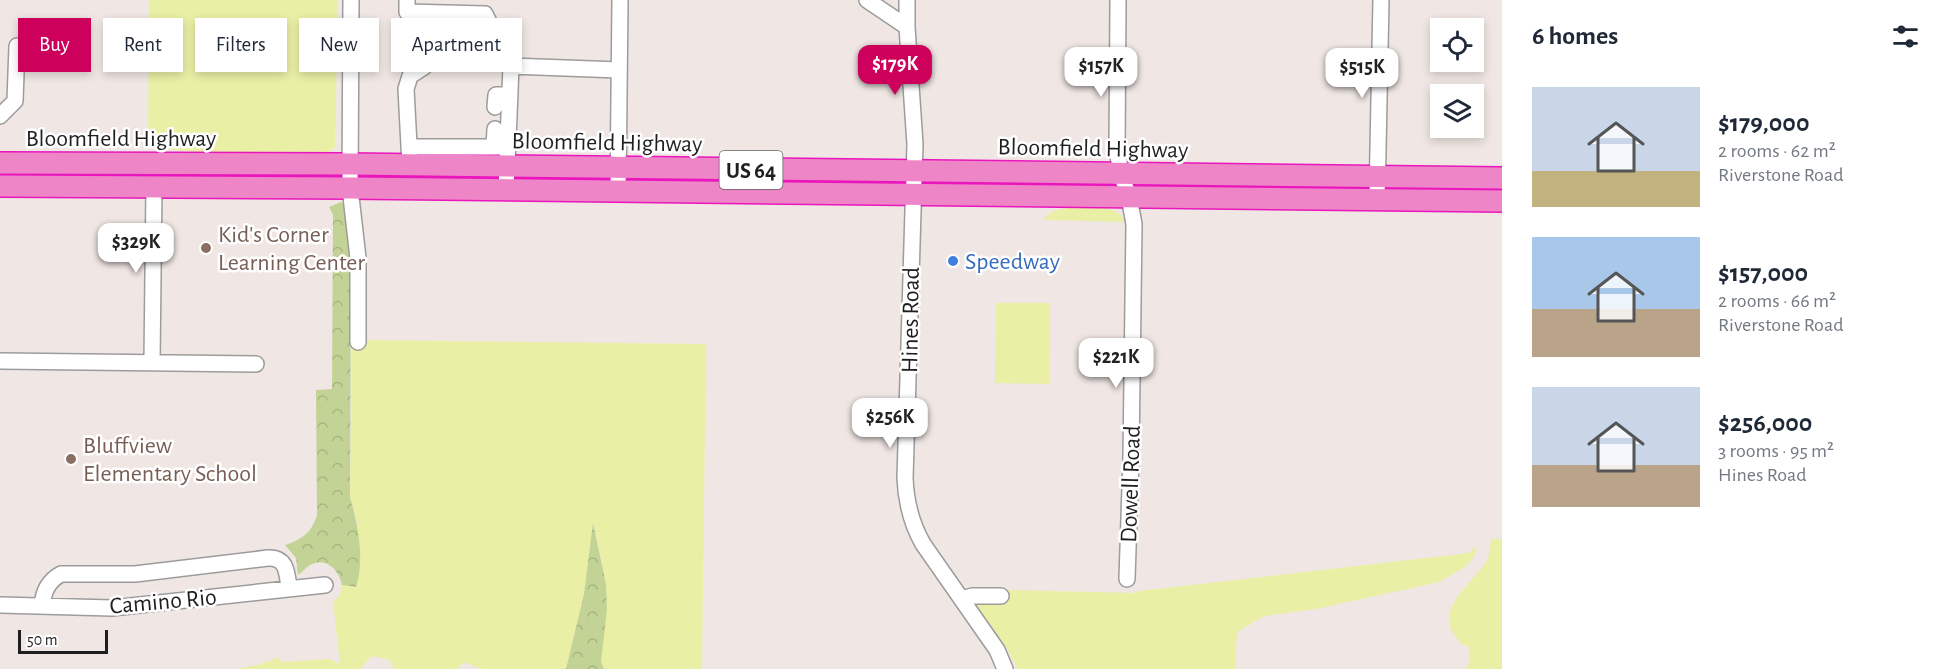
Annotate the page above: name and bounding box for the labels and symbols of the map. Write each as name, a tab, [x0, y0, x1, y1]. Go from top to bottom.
pin: $179K	[853, 45, 937, 96]
pin: $157K	[1059, 47, 1143, 98]
pin: $515K	[1320, 48, 1404, 99]
street label: Bloomfield Highway	[26, 127, 216, 151]
street label: Bloomfield Highway	[512, 129, 702, 157]
street label: Bloomfield Highway	[998, 135, 1188, 163]
road number: US 64	[720, 151, 783, 189]
pin: $329K	[94, 223, 178, 274]
place label: Kid's Corner Learning Center	[218, 223, 365, 275]
marker: Kid's Corner Learning Center	[199, 241, 213, 255]
place label: Speedway	[965, 250, 1060, 274]
marker: Speedway	[946, 254, 960, 268]
street label: Hines Road	[898, 267, 924, 373]
pin: $221K	[1074, 338, 1158, 389]
pin: $256K	[848, 398, 932, 449]
street label: Dowell Road	[1117, 425, 1145, 543]
place label: Bluffview Elementary School	[83, 434, 257, 486]
marker: Bluffview Elementary School	[64, 452, 78, 466]
street label: Camino Rio	[109, 585, 218, 619]
scale bar	[18, 627, 108, 654]

